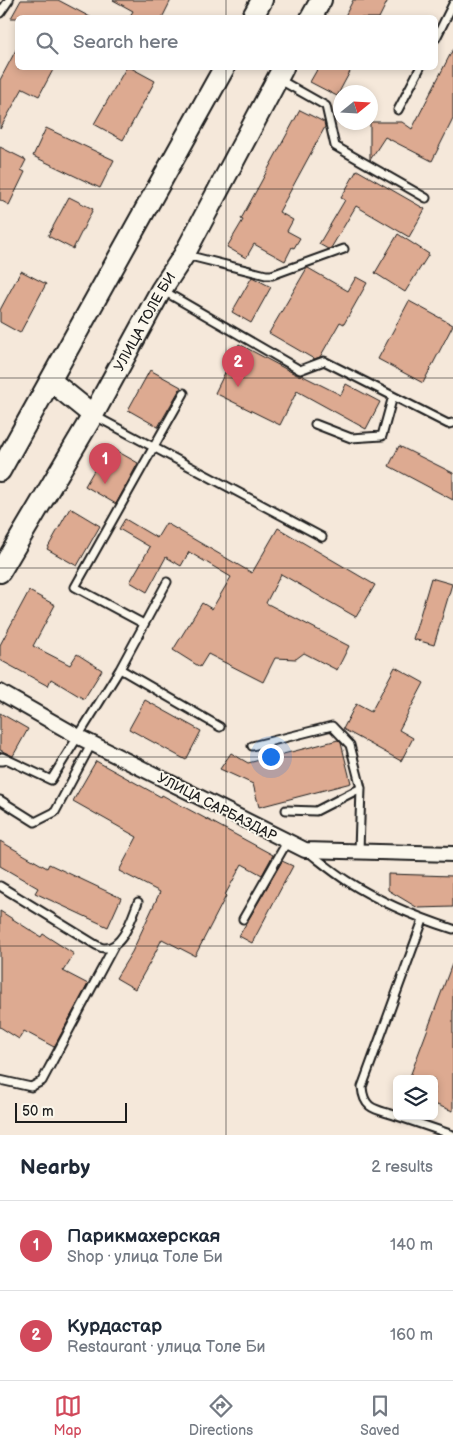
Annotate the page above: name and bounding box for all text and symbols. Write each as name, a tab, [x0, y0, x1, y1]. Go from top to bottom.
search box	[15, 15, 438, 70]
icon: search	[33, 29, 61, 57]
text: Search here	[73, 31, 178, 54]
north arrow	[333, 85, 378, 130]
street label: УЛИЦА ТОЛЕ БИ	[110, 269, 179, 374]
pin: 2	[222, 346, 254, 387]
pin: 1	[89, 443, 121, 484]
your location	[258, 744, 284, 770]
street label: УЛИЦА САРБАЗДАР	[154, 769, 280, 845]
map controls	[393, 1075, 438, 1120]
button: layers	[393, 1075, 438, 1120]
scale bar	[15, 1100, 128, 1123]
text: 50 m	[22, 1103, 54, 1120]
text: Nearby	[20, 1155, 90, 1180]
text: 2 results	[371, 1158, 433, 1177]
text: Парикмахерская	[67, 1225, 221, 1248]
text: 1	[33, 1236, 39, 1255]
text: 140 m	[390, 1236, 433, 1255]
text: Shop · улица Толе Би	[67, 1248, 223, 1267]
text: Курдастар	[67, 1315, 162, 1338]
text: 2	[31, 1326, 41, 1345]
text: 160 m	[390, 1326, 433, 1345]
text: Restaurant · улица Толе Би	[67, 1338, 265, 1357]
tab: Map	[54, 1392, 82, 1439]
tab: Directions	[189, 1392, 253, 1439]
tab: Saved	[360, 1392, 399, 1439]

